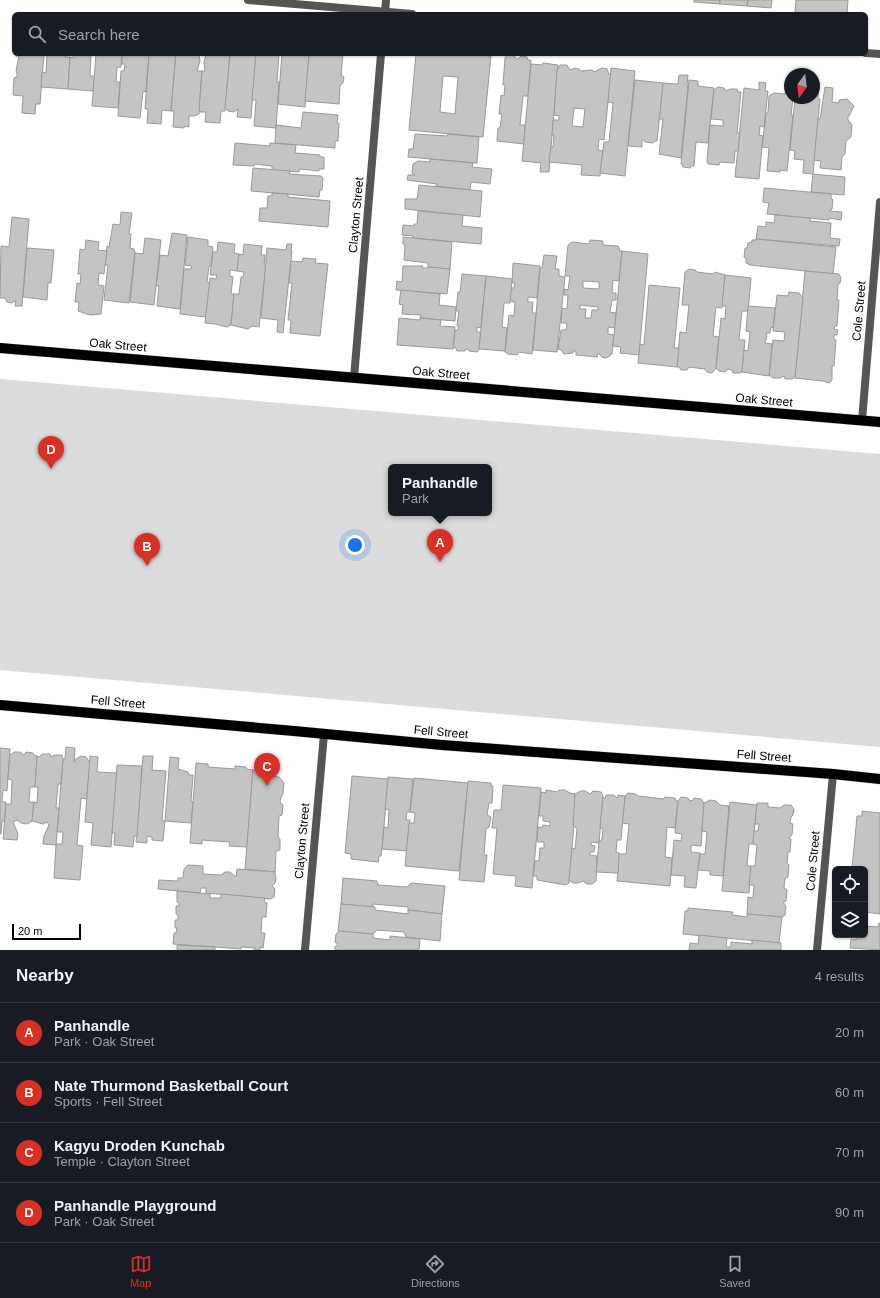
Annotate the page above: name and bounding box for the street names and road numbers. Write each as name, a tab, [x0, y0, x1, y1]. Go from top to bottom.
street label: Clayton Street	[346, 176, 366, 253]
street label: Cole Street	[849, 280, 869, 342]
street label: Oak Street	[89, 336, 148, 355]
street label: Oak Street	[412, 364, 471, 383]
street label: Oak Street	[735, 391, 794, 410]
street label: Fell Street	[90, 693, 147, 711]
street label: Fell Street	[413, 723, 470, 741]
street label: Fell Street	[736, 747, 792, 765]
street label: Clayton Street	[292, 802, 312, 879]
street label: Cole Street	[803, 830, 823, 892]

